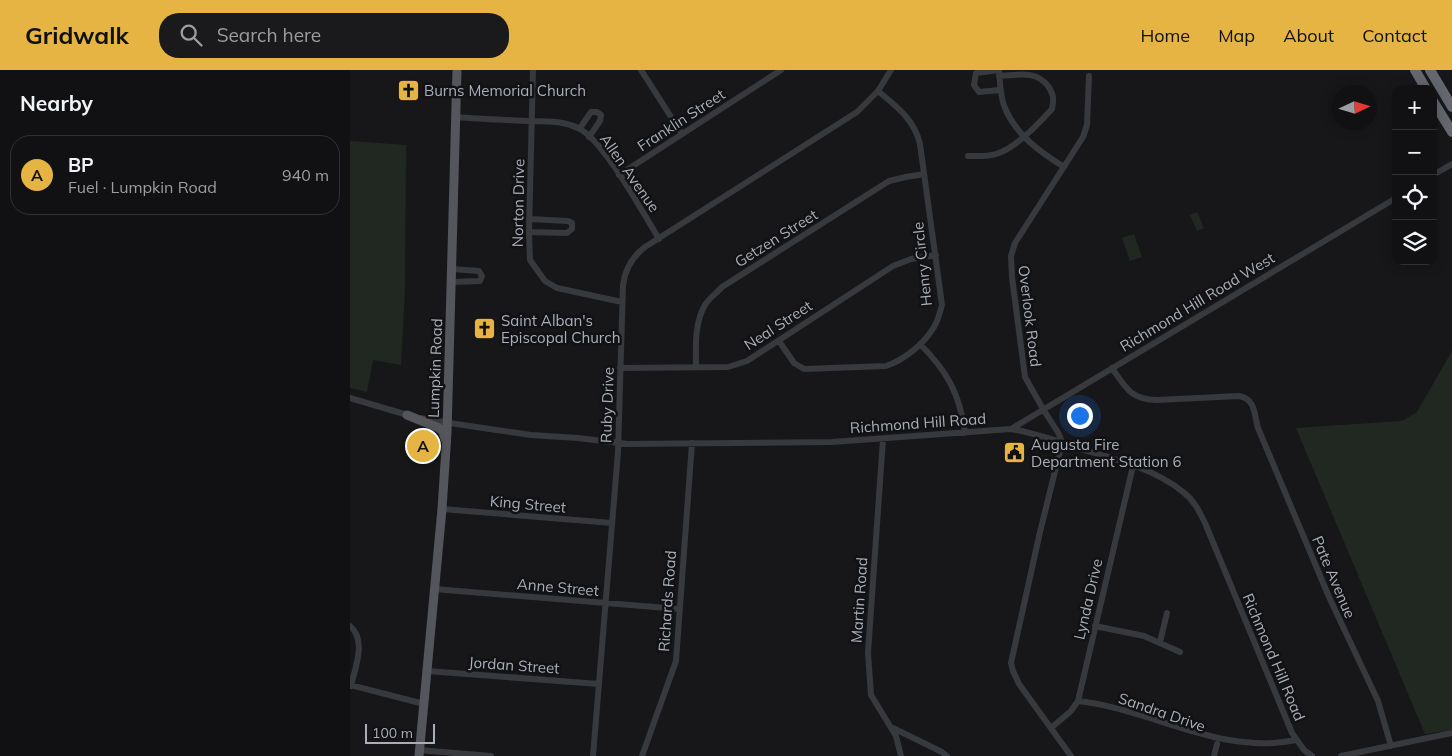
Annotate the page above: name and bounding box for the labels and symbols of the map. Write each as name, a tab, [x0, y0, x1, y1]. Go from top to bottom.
church icon: Burns Memorial Church	[396, 78, 420, 102]
place label: Burns Memorial Church	[424, 81, 586, 100]
street label: Franklin Street	[634, 85, 728, 155]
north arrow	[1332, 85, 1377, 130]
street label: Allen Avenue	[596, 130, 664, 216]
street label: Norton Drive	[508, 159, 528, 247]
street label: Getzen Street	[731, 205, 821, 271]
street label: Henry Circle	[908, 221, 936, 307]
street label: Richmond Hill Road West	[1116, 248, 1278, 356]
street label: Overlook Road	[1014, 264, 1046, 368]
street label: Neal Street	[740, 296, 816, 354]
place label: Saint Alban's Episcopal Church	[501, 311, 620, 347]
church icon: Saint Alban's Episcopal Church	[473, 317, 497, 341]
street label: Lumpkin Road	[424, 318, 446, 418]
street label: Ruby Drive	[596, 367, 618, 443]
your location	[1067, 403, 1093, 429]
street label: Richmond Hill Road	[849, 409, 987, 437]
pin: A	[407, 427, 439, 465]
place label: Augusta Fire Department Station 6	[1031, 435, 1181, 471]
public building icon: Augusta Fire Department Station 6	[1003, 441, 1027, 465]
street label: King Street	[489, 491, 567, 517]
street label: Pate Avenue	[1308, 533, 1360, 621]
street label: Richards Road	[654, 550, 680, 652]
street label: Martin Road	[847, 556, 871, 644]
street label: Lynda Drive	[1069, 557, 1107, 641]
street label: Anne Street	[516, 574, 600, 600]
street label: Richmond Hill Road	[1239, 590, 1309, 724]
street label: Jordan Street	[468, 652, 560, 678]
street label: Sandra Drive	[1116, 688, 1208, 736]
scale bar	[365, 721, 435, 744]

